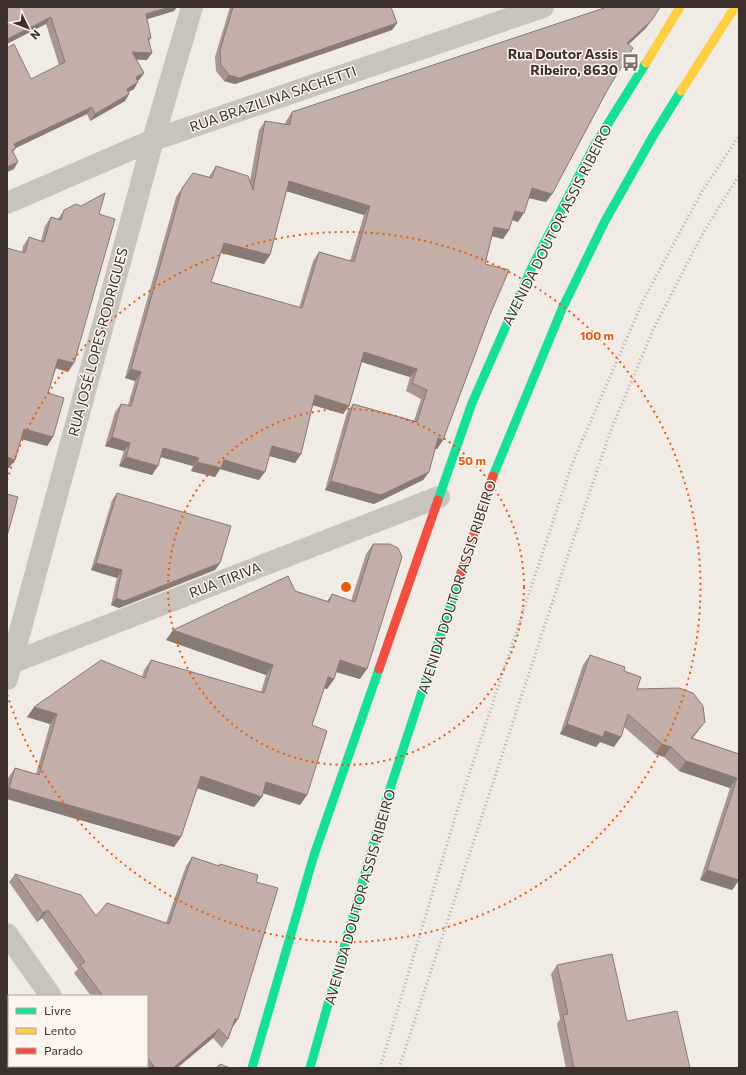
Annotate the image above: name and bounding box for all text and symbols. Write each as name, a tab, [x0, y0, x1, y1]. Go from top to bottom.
north arrow	[8, 8, 48, 48]
text: N	[28, 28, 43, 43]
place label: Rua Doutor Assis Ribeiro, 8630	[508, 45, 618, 78]
bus stop icon: Rua Doutor Assis Ribeiro, 8630	[621, 52, 641, 72]
street label: RUA BRAZILINA SACHETTI	[187, 62, 358, 135]
street label: AVENIDA DOUTOR ASSIS RIBEIRO	[498, 121, 615, 328]
street label: RUA JOSÉ LOPES RODRIGUES	[64, 246, 131, 438]
text: 100 m	[580, 328, 614, 342]
text: 50 m	[458, 453, 486, 467]
street label: AVENIDA DOUTOR ASSIS RIBEIRO	[414, 478, 499, 696]
street label: RUA TIRIVA	[186, 558, 264, 601]
centre of rings	[339, 580, 353, 594]
street label: AVENIDA DOUTOR ASSIS RIBEIRO	[321, 787, 398, 1007]
legend	[8, 995, 148, 1067]
text: Livre	[44, 1003, 71, 1017]
text: Lento	[44, 1023, 76, 1037]
text: Parado	[44, 1043, 83, 1057]

